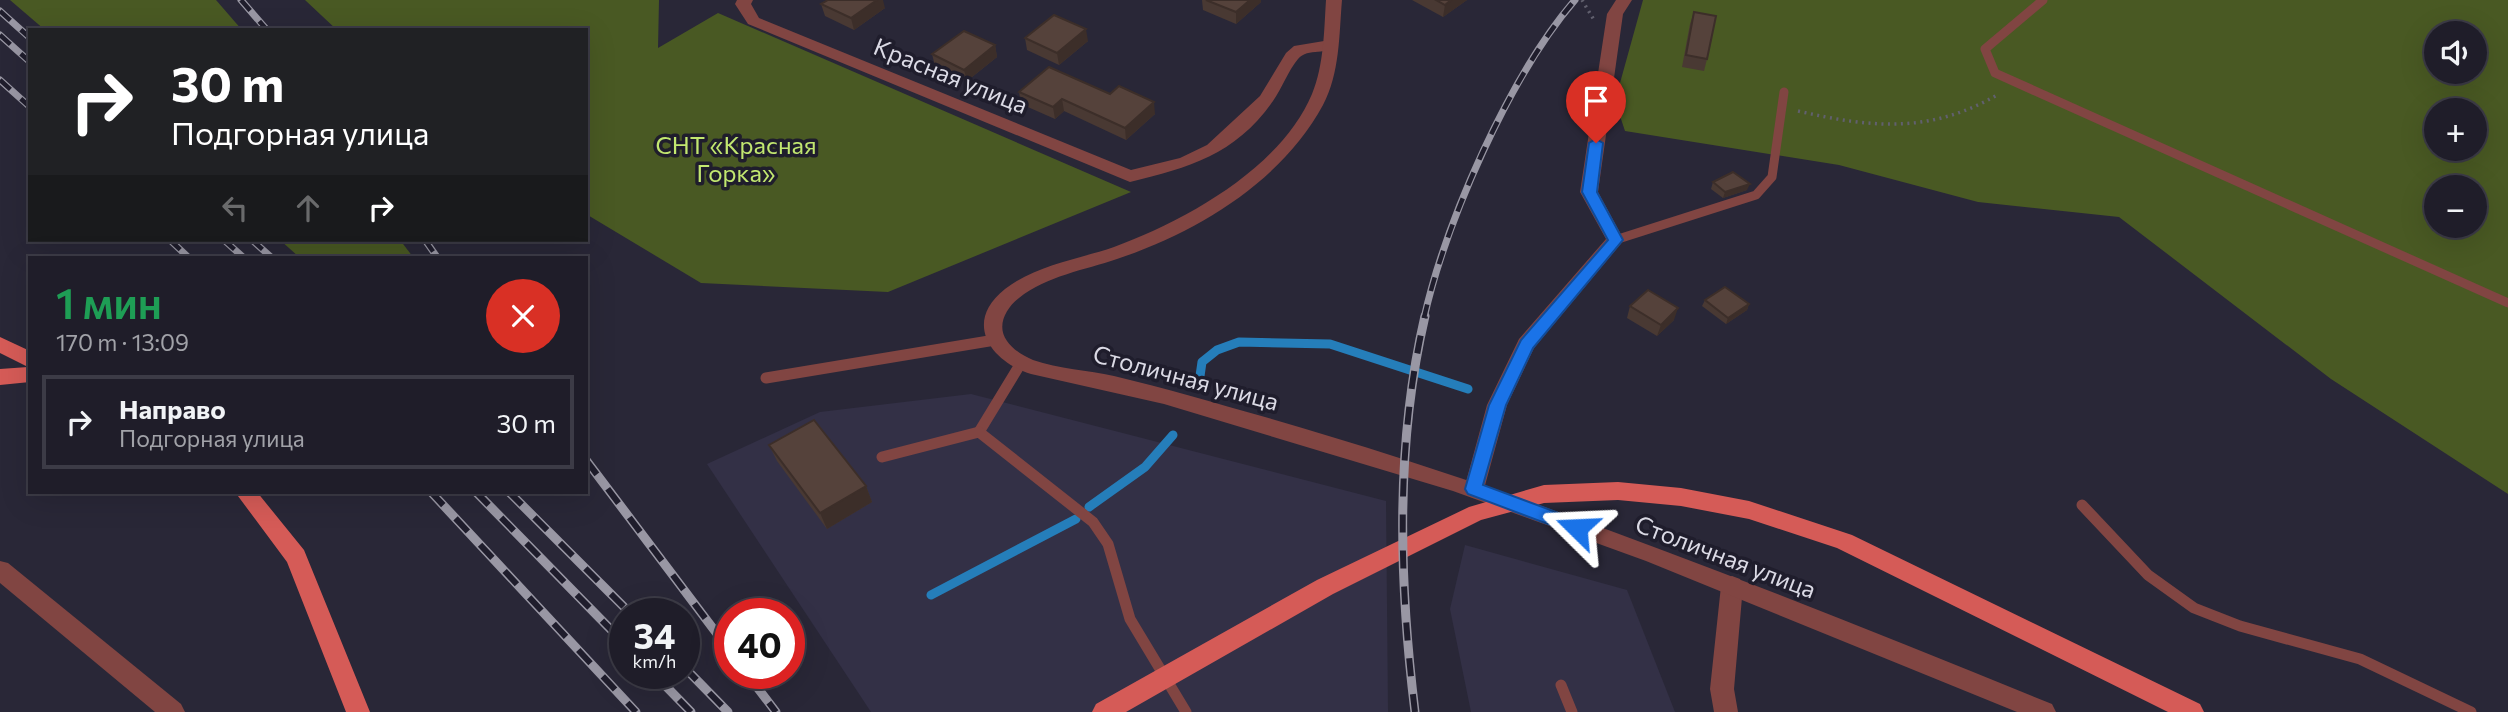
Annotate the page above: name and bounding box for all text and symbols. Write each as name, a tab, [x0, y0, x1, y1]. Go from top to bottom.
map controls	[2424, 21, 2487, 238]
button: sound	[2424, 21, 2487, 84]
street label: Красная улица	[870, 31, 1032, 119]
text: 30 m	[171, 52, 284, 112]
icon: right	[56, 56, 147, 147]
pin	[1566, 71, 1626, 143]
icon: arrive	[1577, 82, 1615, 120]
button: +	[2424, 98, 2487, 161]
text: Подгорная улица	[171, 112, 429, 152]
park label: СНТ «Красная Горка»	[655, 130, 817, 187]
button: −	[2424, 175, 2487, 238]
icon: left	[216, 189, 254, 227]
icon: ahead	[289, 189, 327, 227]
icon: right	[362, 189, 400, 227]
text: 1 мин	[56, 276, 162, 328]
button: close	[486, 279, 560, 353]
text: 170 m · 13:09	[56, 328, 189, 356]
street label: Столичная улица	[1090, 338, 1282, 416]
text: Направо	[119, 393, 226, 424]
icon: right	[60, 403, 98, 441]
text: 30 m	[497, 407, 556, 438]
text: Подгорная улица	[119, 424, 305, 452]
position arrow	[1540, 491, 1614, 565]
street label: Столичная улица	[1632, 508, 1820, 604]
speed limit sign: 40	[714, 598, 805, 689]
text: 34	[634, 613, 675, 656]
text: km/h	[633, 650, 676, 672]

